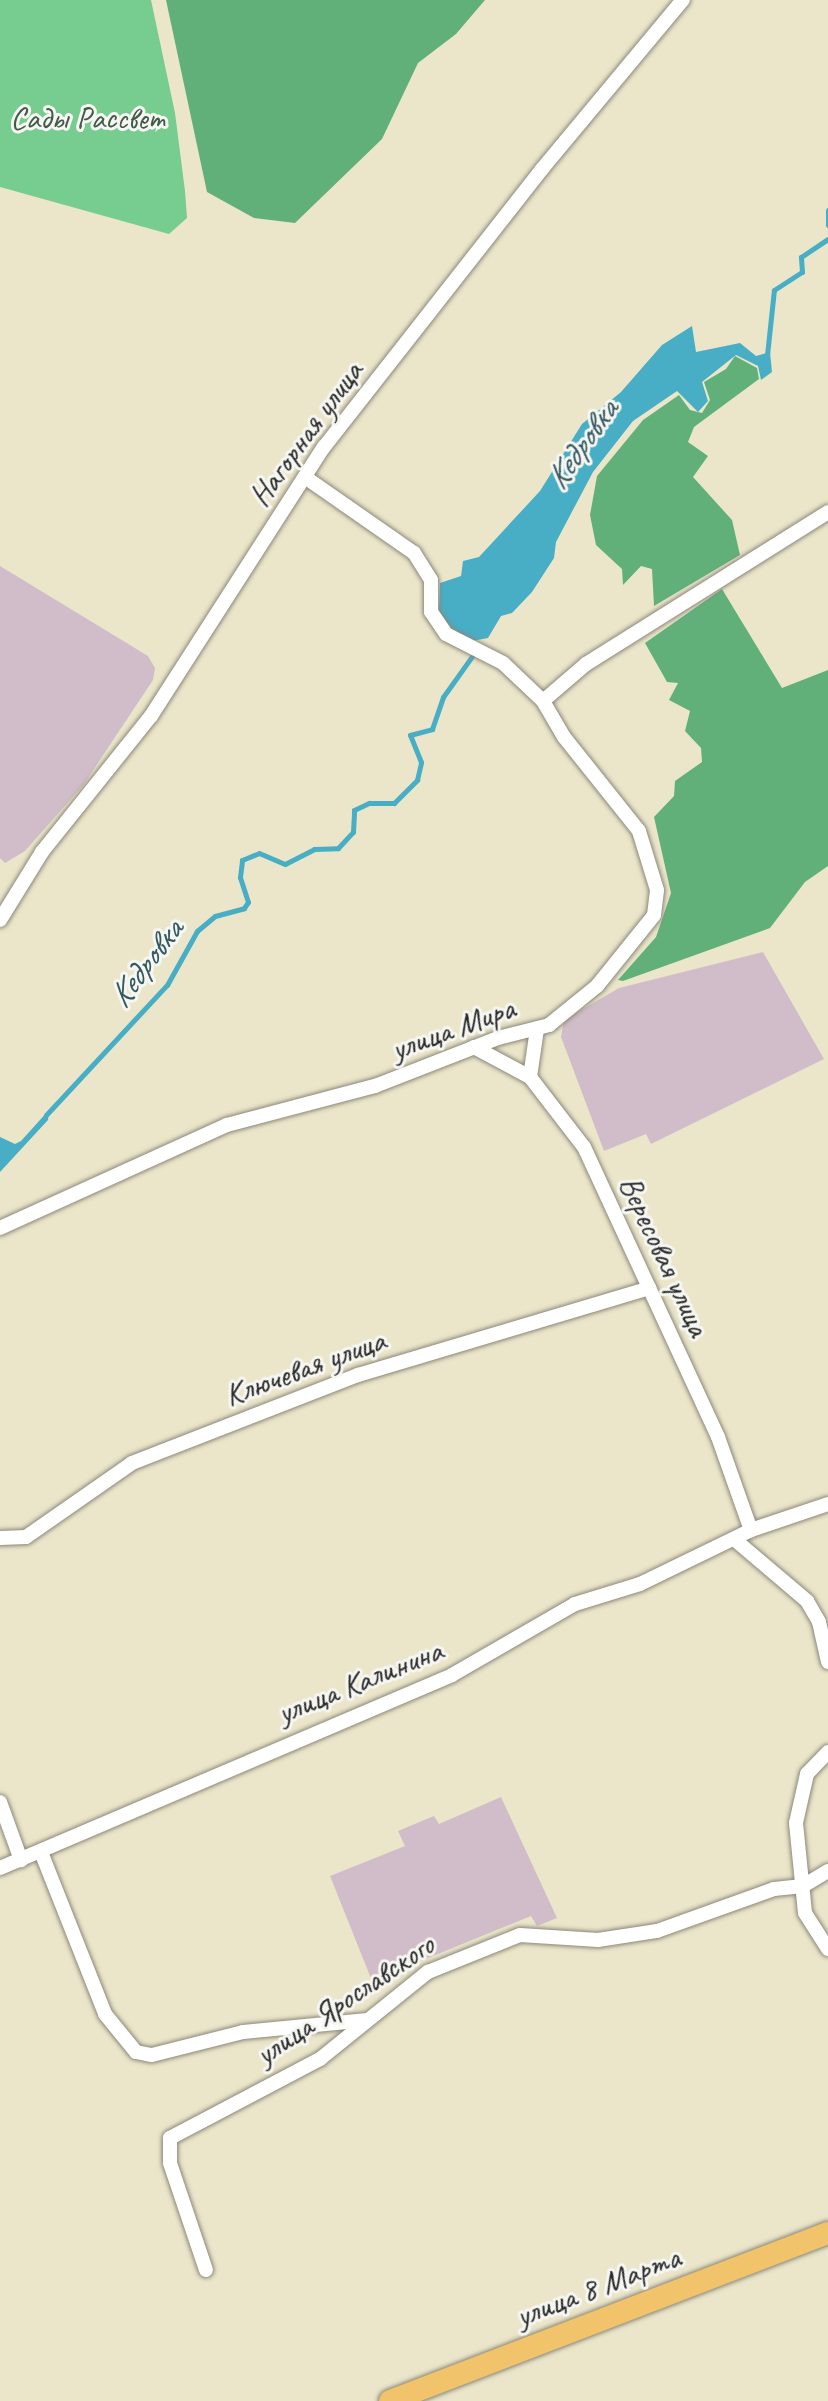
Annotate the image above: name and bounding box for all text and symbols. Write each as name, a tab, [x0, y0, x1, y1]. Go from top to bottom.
park label: Сады Рассвет	[11, 99, 163, 137]
street label: Нагорная улица	[240, 353, 372, 515]
water label: Кедровка	[536, 391, 626, 497]
water label: Кедровка	[99, 911, 191, 1015]
street label: улица Мира	[386, 989, 520, 1069]
street label: Вересовая улица	[610, 1169, 718, 1343]
street label: Ключевая улица	[219, 1321, 391, 1415]
street label: улица Калинина	[271, 1631, 449, 1733]
street label: улица Ярославского	[248, 1926, 442, 2074]
street label: улица 8 Марта	[510, 2238, 686, 2336]

